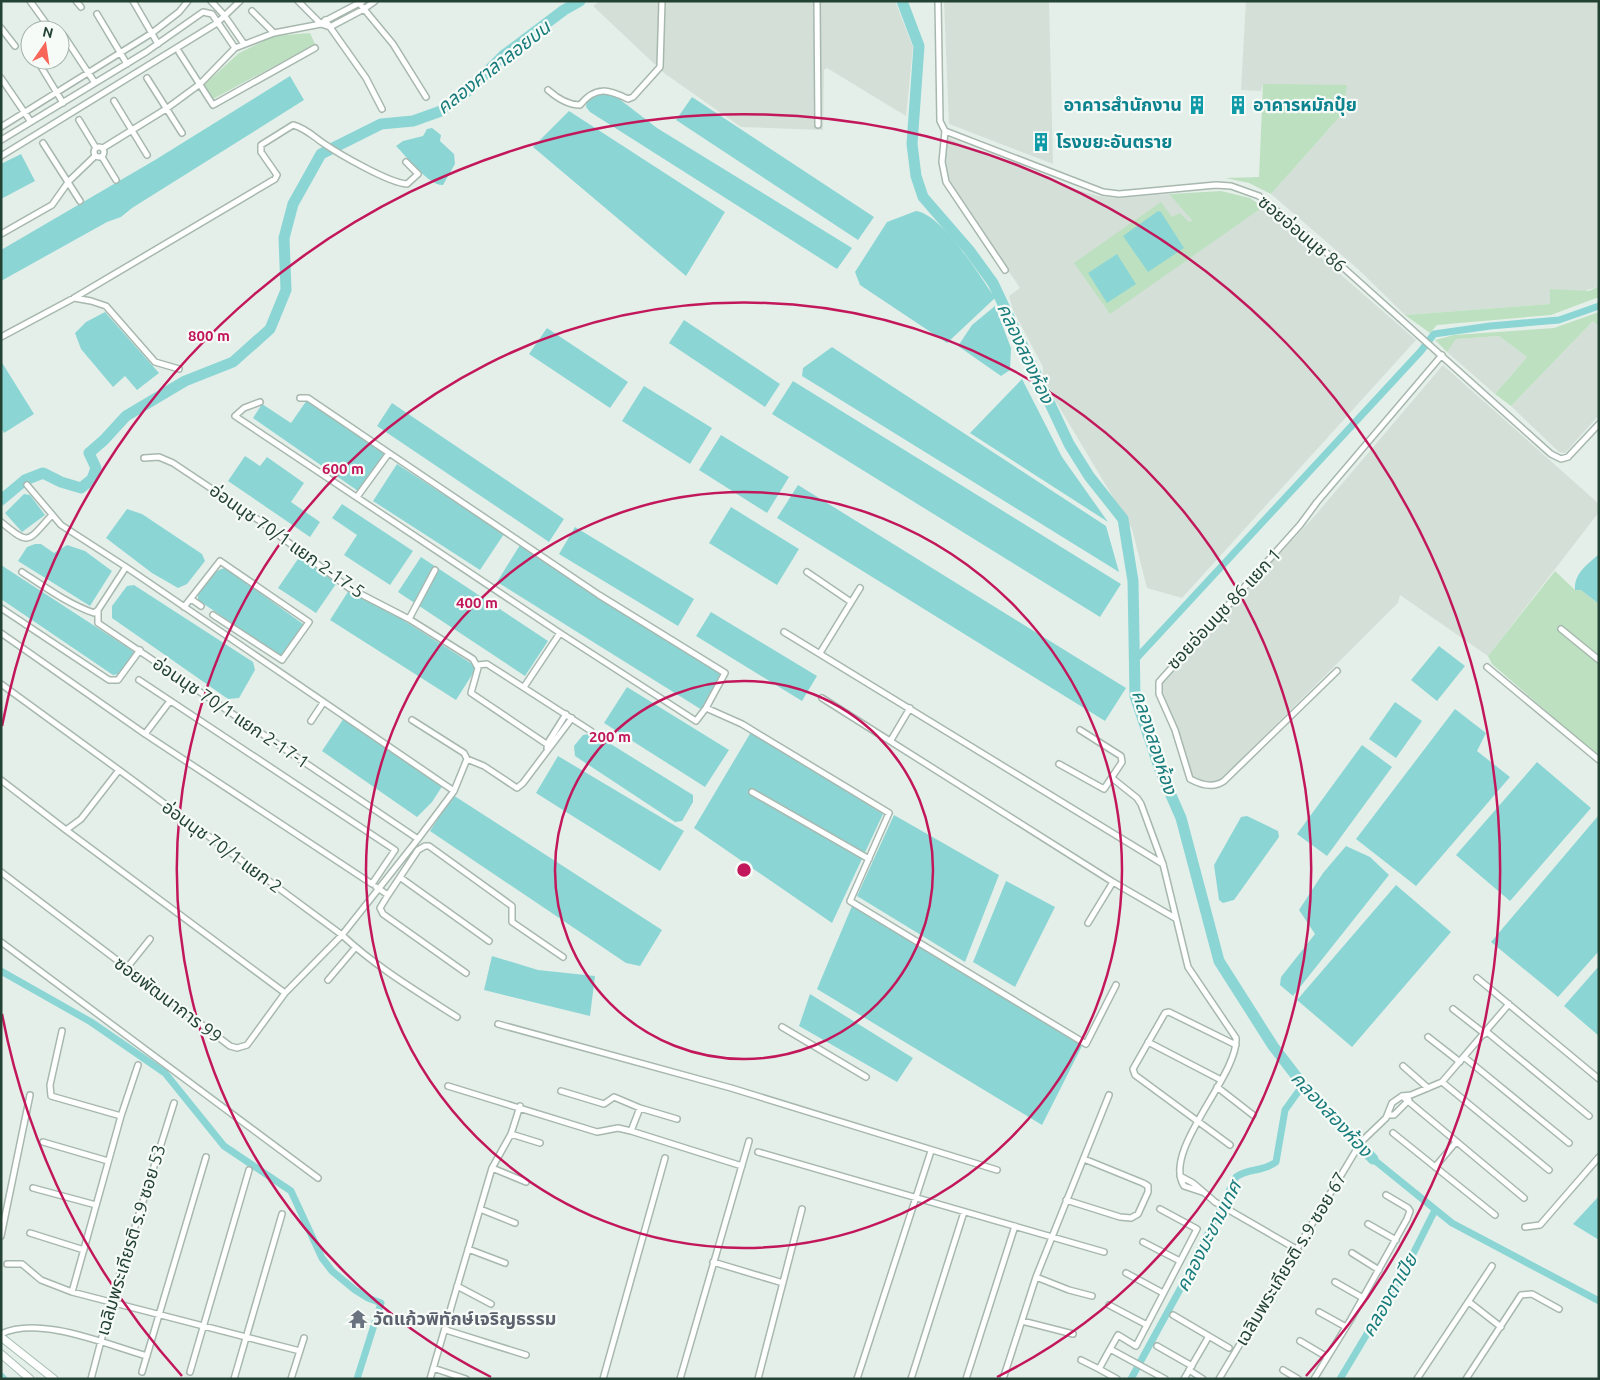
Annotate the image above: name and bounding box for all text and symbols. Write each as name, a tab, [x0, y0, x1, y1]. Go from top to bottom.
water label: คลองศาลาลอยบน	[432, 15, 555, 118]
north arrow	[20, 20, 70, 70]
text: N	[41, 23, 55, 41]
place label: อาคารสำนักงาน	[1063, 94, 1182, 114]
building icon: อาคารสำนักงาน	[1186, 94, 1208, 116]
building icon: อาคารหมักปุ๋ย	[1227, 94, 1249, 116]
place label: อาคารหมักปุ๋ย	[1253, 94, 1357, 116]
building icon: โรงขยะอันตราย	[1030, 131, 1052, 153]
place label: โรงขยะอันตราย	[1056, 131, 1173, 151]
street label: ซอยอ่อนนุช 86	[1254, 191, 1350, 277]
water label: คลองสองห้อง	[993, 299, 1059, 407]
text: 800 m	[188, 327, 230, 344]
text: 600 m	[322, 460, 364, 477]
street label: อ่อนนุช 70/1 แยก 2-17-5	[205, 479, 369, 603]
street label: ซอยอ่อนนุช 86 แยก 1	[1162, 544, 1286, 674]
text: 400 m	[456, 594, 498, 611]
street label: อ่อนนุช 70/1 แยก 2-17-1	[148, 652, 314, 774]
water label: คลองสองห้อง	[1128, 687, 1182, 797]
text: 200 m	[589, 728, 631, 745]
street label: อ่อนนุช 70/1 แยก 2	[158, 796, 286, 898]
centre of rings	[735, 861, 753, 879]
street label: ซอยพัฒนาการ 99	[111, 952, 226, 1046]
water label: คลองสองห้อง	[1287, 1067, 1377, 1162]
street label: เฉลิมพระเกียรติ ร.9 ซอย 53	[91, 1142, 169, 1338]
street label: เฉลิมพระเกียรติ ร.9 ซอย 67	[1230, 1168, 1350, 1349]
water label: คลองมะขามเทศ	[1171, 1175, 1246, 1295]
water label: คลองตาเปีย	[1357, 1248, 1422, 1340]
temple icon: วัดแก้วพิทักษ์เจริญธรรม	[347, 1308, 369, 1330]
place label: วัดแก้วพิทักษ์เจริญธรรม	[373, 1308, 556, 1329]

